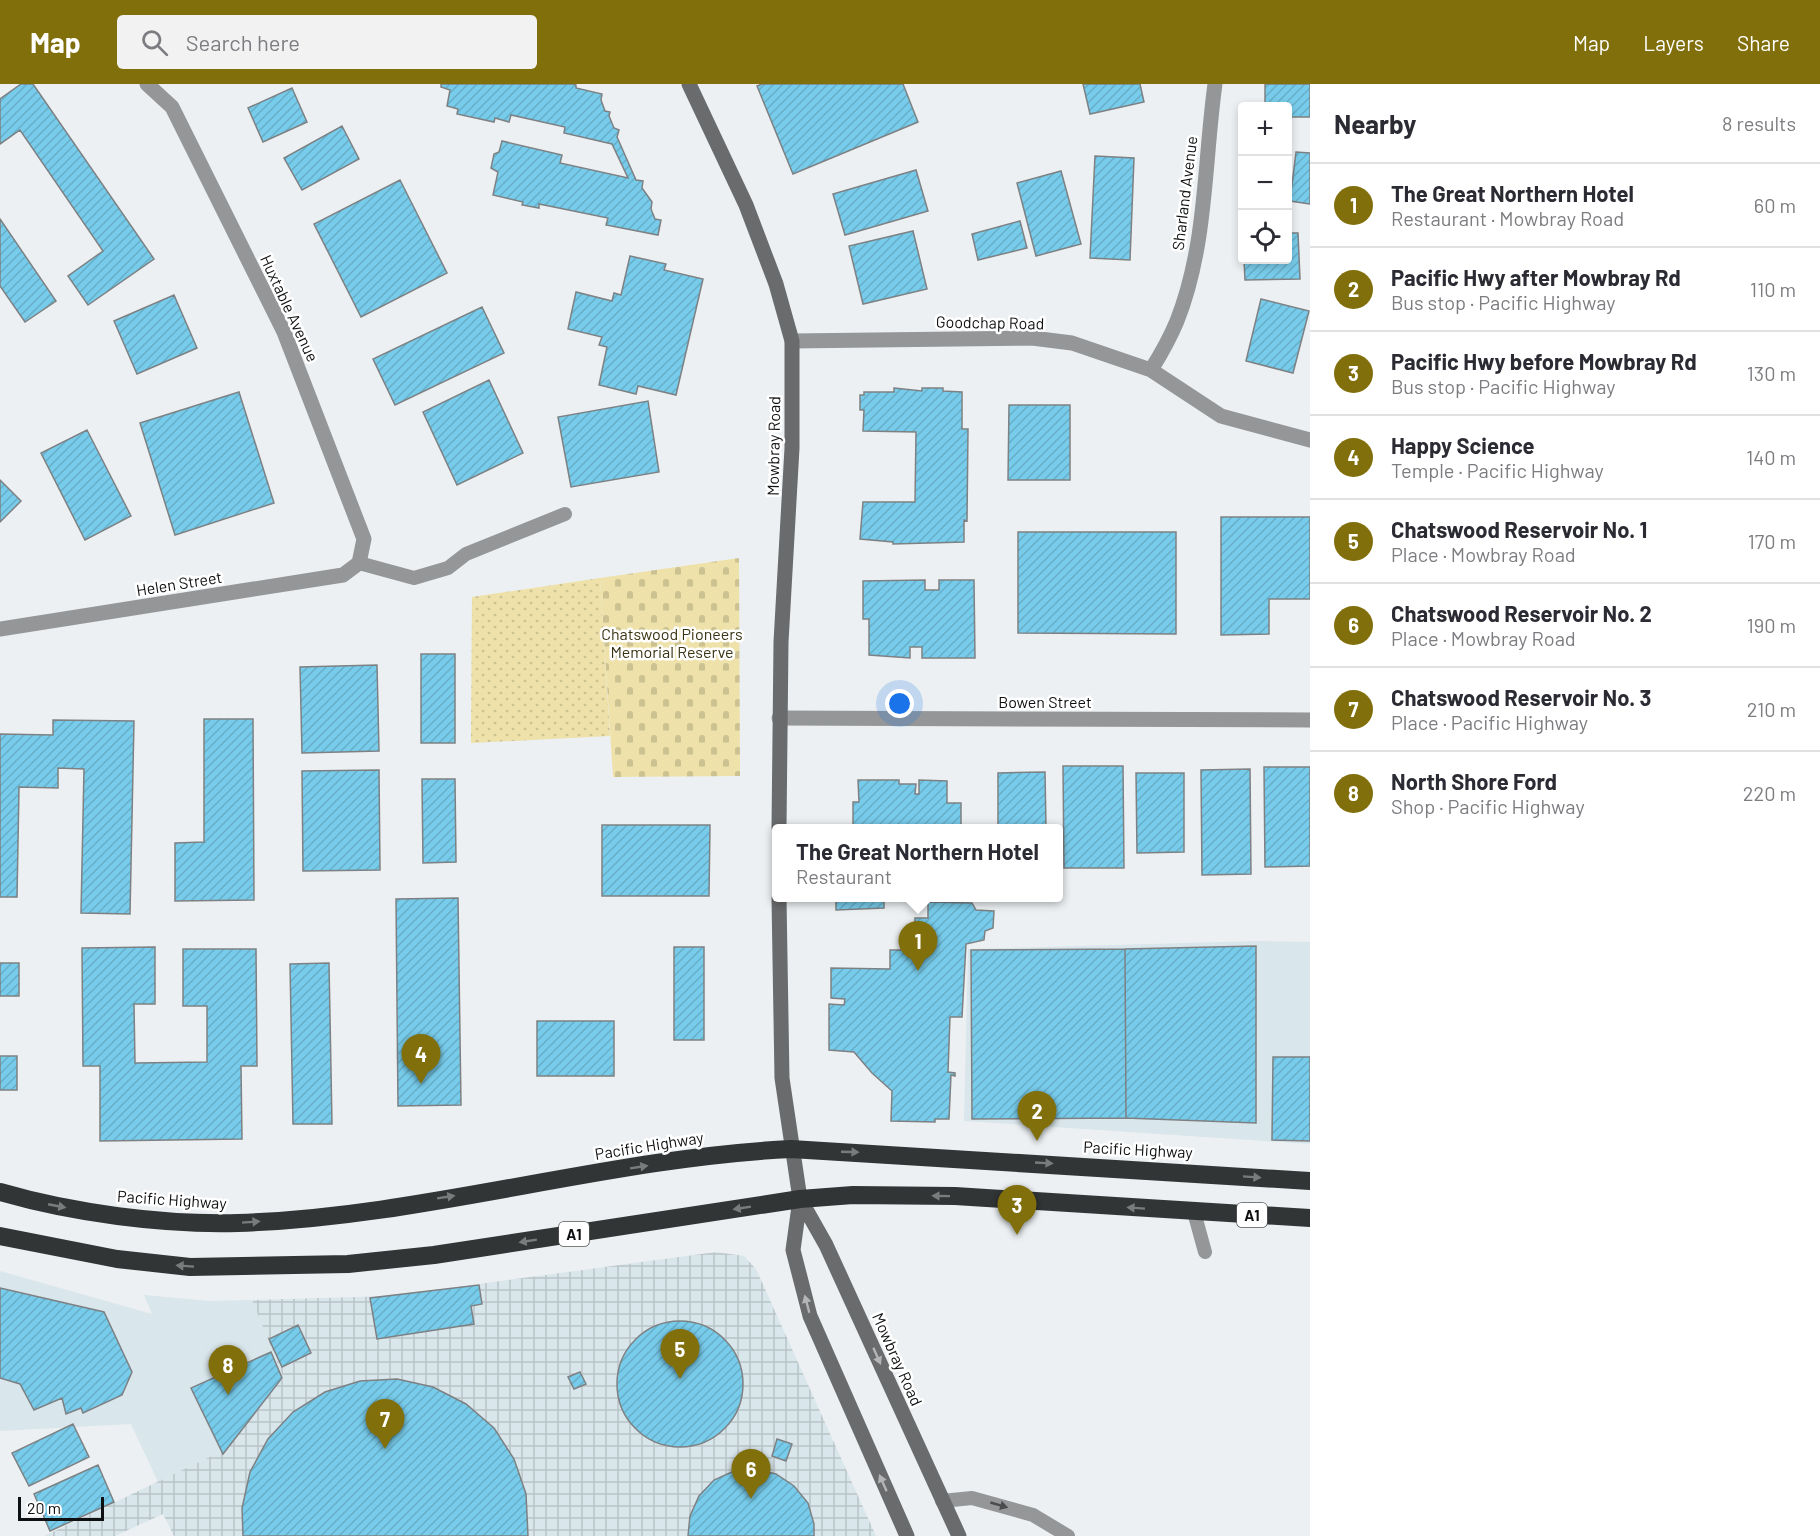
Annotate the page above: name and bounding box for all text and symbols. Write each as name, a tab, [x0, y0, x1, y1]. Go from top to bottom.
search box	[117, 15, 537, 69]
text: Map	[30, 25, 81, 59]
icon: search	[138, 26, 171, 59]
text: Search here	[186, 29, 300, 55]
text: Map	[1573, 30, 1610, 55]
text: Layers	[1643, 30, 1704, 55]
text: Share	[1737, 30, 1790, 55]
map controls	[1238, 102, 1292, 264]
button: +	[1238, 102, 1292, 156]
text: Nearby	[1334, 108, 1416, 139]
text: 8 results	[1722, 111, 1796, 135]
street label: Sharland Avenue	[1168, 135, 1200, 251]
button: −	[1238, 156, 1292, 210]
text: The Great Northern Hotel	[1391, 180, 1634, 206]
text: 1	[1350, 193, 1357, 217]
text: 60 m	[1754, 193, 1796, 217]
text: Restaurant · Mowbray Road	[1391, 206, 1624, 230]
button: locate	[1238, 210, 1292, 264]
street label: Huxtable Avenue	[257, 252, 323, 364]
text: Pacific Hwy after Mowbray Rd	[1391, 264, 1681, 290]
text: 2	[1348, 277, 1359, 301]
text: 110 m	[1750, 277, 1796, 301]
text: Bus stop · Pacific Highway	[1391, 290, 1615, 314]
street label: Goodchap Road	[936, 312, 1044, 332]
text: Pacific Hwy before Mowbray Rd	[1391, 348, 1697, 374]
text: 3	[1348, 361, 1359, 385]
text: 130 m	[1747, 361, 1796, 385]
text: Bus stop · Pacific Highway	[1391, 374, 1615, 398]
street label: Mowbray Road	[763, 396, 783, 496]
text: Happy Science	[1391, 432, 1535, 458]
text: 4	[1347, 445, 1360, 469]
text: 140 m	[1746, 445, 1796, 469]
text: Temple · Pacific Highway	[1391, 458, 1604, 482]
text: Chatswood Reservoir No. 1	[1391, 516, 1647, 542]
text: 5	[1348, 529, 1359, 553]
text: 170 m	[1748, 529, 1796, 553]
text: Place · Mowbray Road	[1391, 542, 1576, 566]
street label: Helen Street	[135, 567, 223, 599]
text: Chatswood Reservoir No. 2	[1391, 600, 1652, 626]
text: 6	[1348, 613, 1359, 637]
text: 190 m	[1747, 613, 1796, 637]
park label: Chatswood Pioneers Memorial Reserve	[601, 624, 743, 661]
text: Place · Mowbray Road	[1391, 626, 1576, 650]
text: Chatswood Reservoir No. 3	[1391, 684, 1651, 710]
your location	[885, 689, 914, 718]
street label: Bowen Street	[998, 692, 1092, 711]
text: 7	[1349, 697, 1358, 721]
text: 210 m	[1747, 697, 1796, 721]
text: Place · Pacific Highway	[1391, 710, 1588, 734]
text: North Shore Ford	[1391, 768, 1557, 794]
text: 8	[1348, 781, 1359, 805]
text: 220 m	[1743, 781, 1796, 805]
text: Shop · Pacific Highway	[1391, 794, 1585, 818]
popup	[772, 824, 1063, 902]
text: The Great Northern Hotel	[796, 838, 1039, 864]
text: Restaurant	[796, 864, 892, 888]
pin: 1	[898, 922, 938, 971]
pin: 4	[402, 1034, 440, 1084]
pin: 2	[1018, 1092, 1056, 1141]
street label: Pacific Highway	[593, 1127, 705, 1163]
street label: Pacific Highway	[1083, 1137, 1194, 1161]
one-way arrow	[840, 1147, 859, 1156]
one-way arrow	[1035, 1158, 1054, 1168]
one-way arrow	[630, 1162, 649, 1171]
one-way arrow	[1243, 1172, 1262, 1181]
street label: Pacific Highway	[117, 1186, 228, 1212]
pin: 3	[998, 1186, 1036, 1235]
one-way arrow	[932, 1191, 951, 1201]
one-way arrow	[437, 1193, 456, 1202]
one-way arrow	[48, 1202, 67, 1211]
road number: A1	[1237, 1203, 1267, 1227]
one-way arrow	[732, 1204, 751, 1213]
one-way arrow	[1126, 1204, 1145, 1213]
one-way arrow	[241, 1217, 260, 1227]
road number: A1	[559, 1222, 589, 1246]
one-way arrow	[519, 1237, 538, 1246]
one-way arrow	[176, 1261, 195, 1271]
one-way arrow	[802, 1294, 811, 1312]
street label: Mowbray Road	[869, 1309, 927, 1409]
pin: 5	[660, 1330, 700, 1379]
pin: 8	[208, 1346, 248, 1395]
one-way arrow	[872, 1348, 881, 1365]
pin: 7	[366, 1400, 404, 1449]
pin: 6	[732, 1450, 771, 1499]
one-way arrow	[878, 1473, 888, 1491]
scale bar	[18, 1494, 104, 1522]
text: 20 m	[27, 1498, 61, 1517]
one-way arrow	[990, 1501, 1008, 1511]

